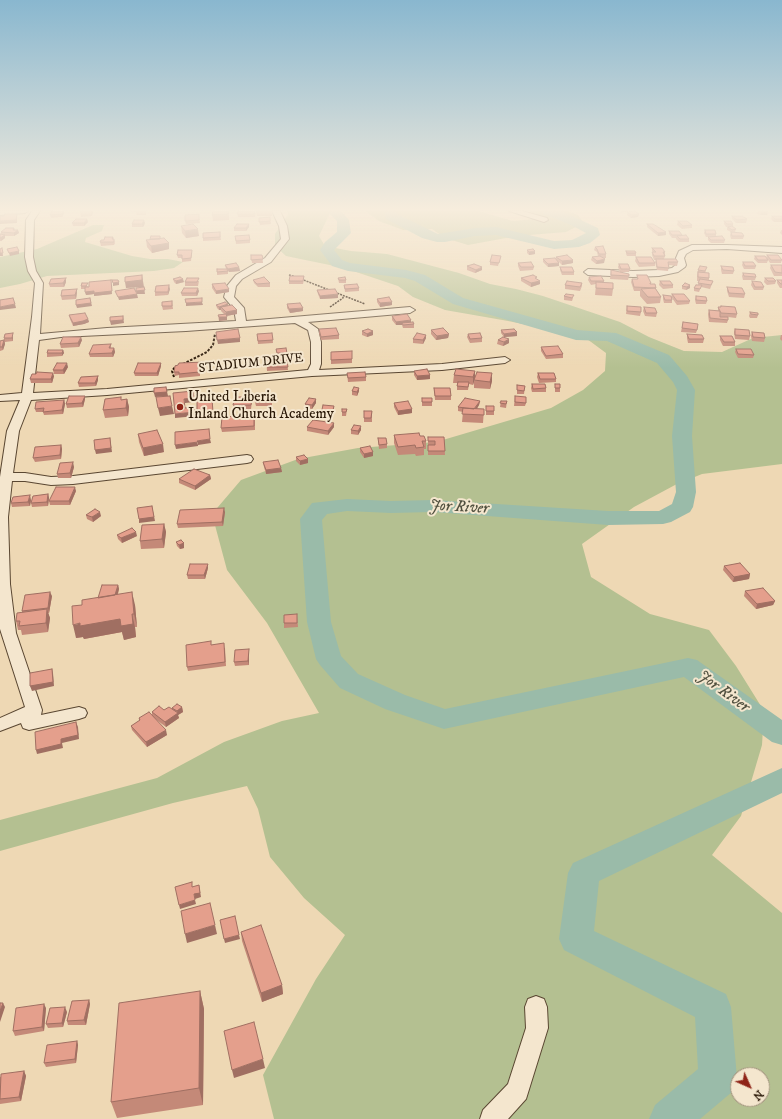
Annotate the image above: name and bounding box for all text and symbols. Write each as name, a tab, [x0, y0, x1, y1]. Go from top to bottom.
street label: STADIUM DRIVE	[198, 351, 304, 377]
place label: United Liberia Inland Church Academy	[188, 389, 334, 424]
marker: United Liberia Inland Church Academy	[175, 402, 185, 412]
water label: Jor River	[429, 497, 489, 519]
water label: Jor River	[693, 667, 753, 717]
north arrow	[730, 1067, 770, 1107]
text: N	[750, 1087, 766, 1103]

